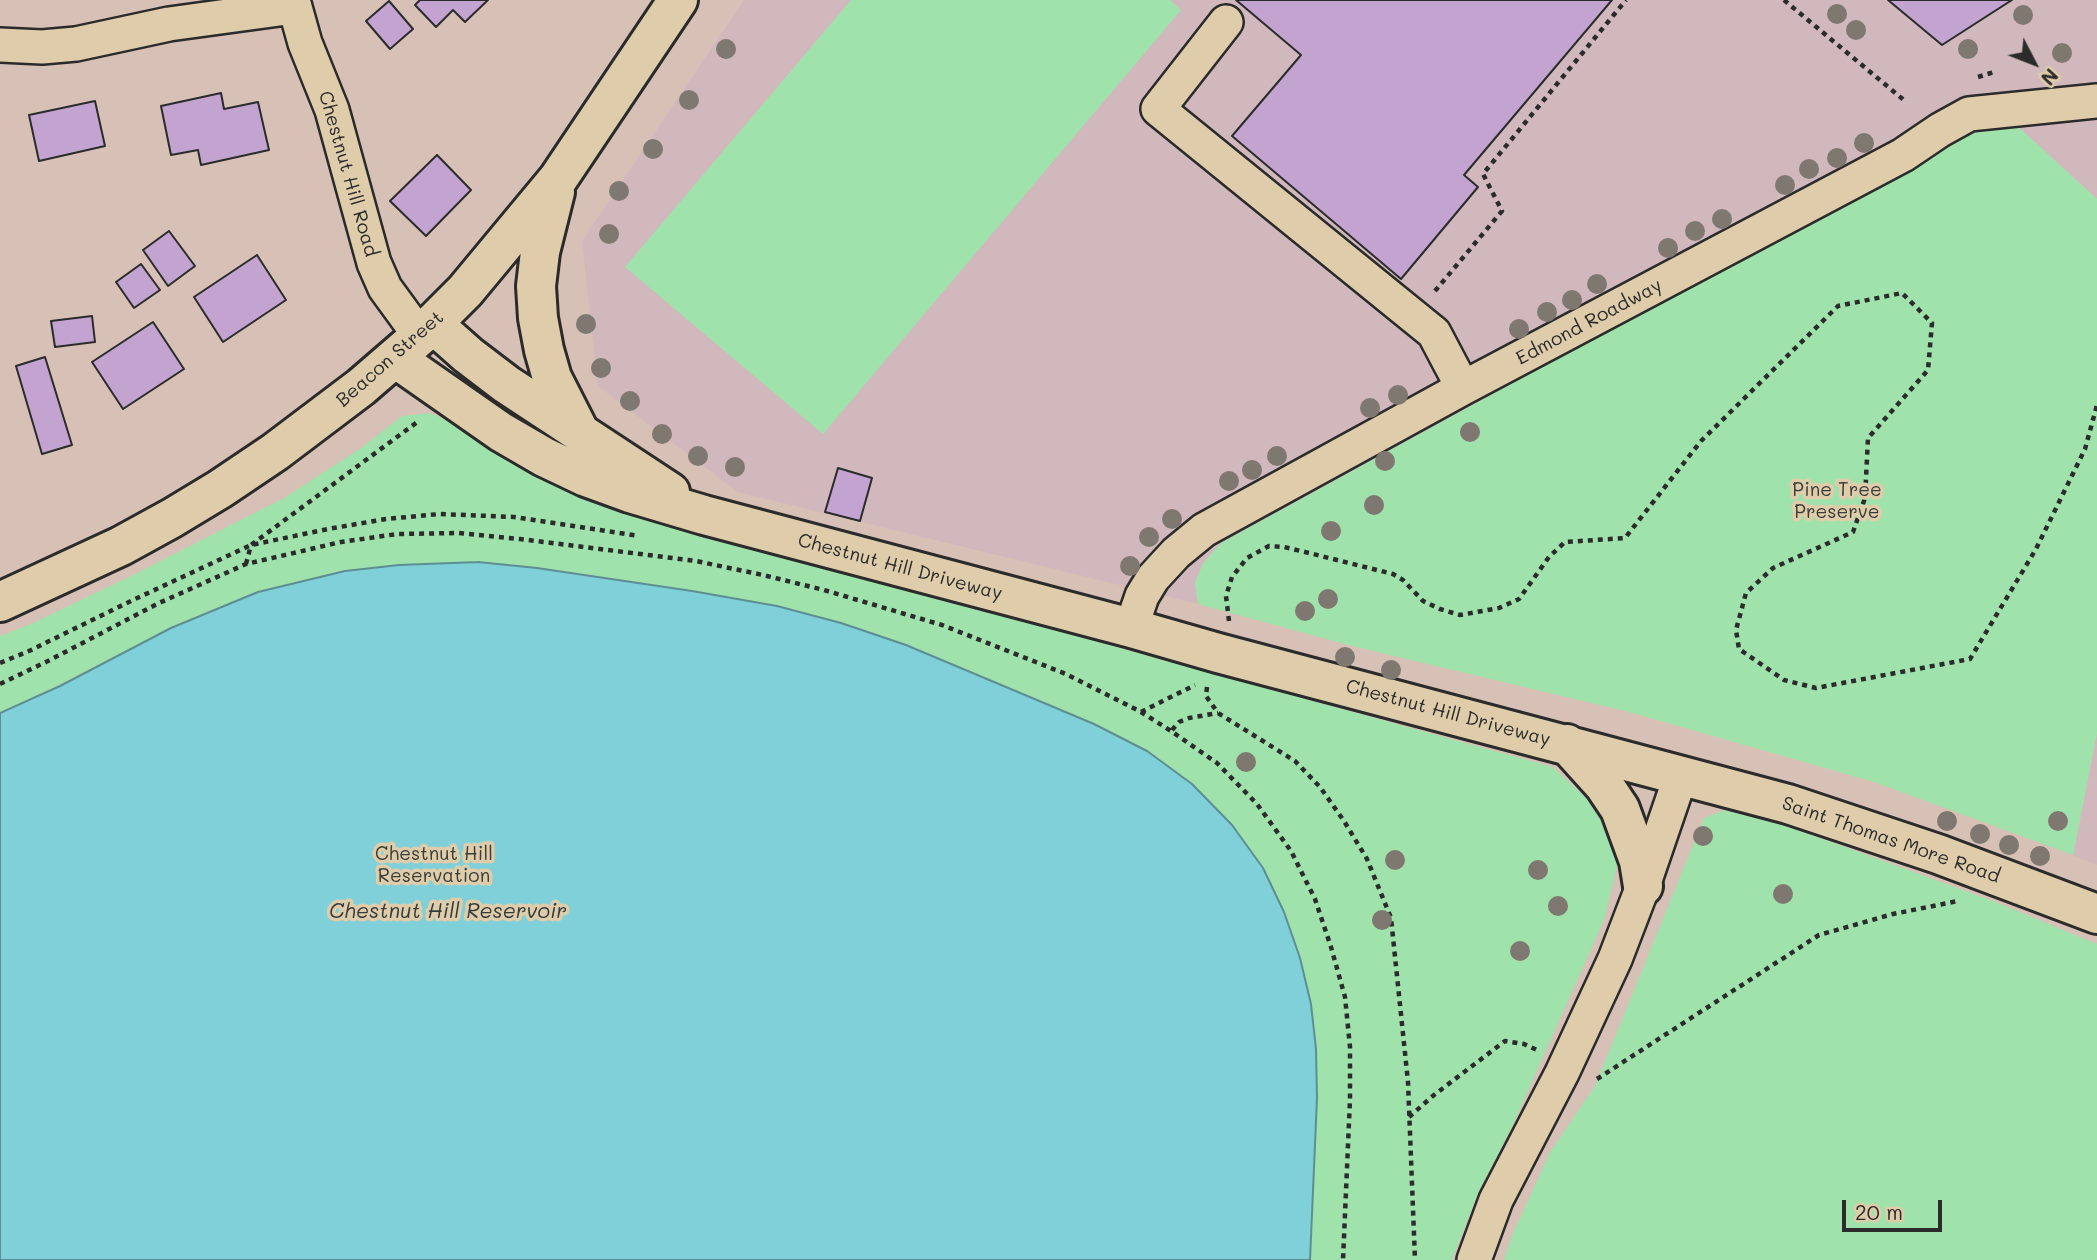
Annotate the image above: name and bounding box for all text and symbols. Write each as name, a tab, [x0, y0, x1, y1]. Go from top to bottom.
north arrow	[1999, 28, 2069, 98]
text: N	[2036, 64, 2064, 91]
street label: Chestnut Hill Road	[313, 89, 383, 259]
street label: Edmond Roadway	[1512, 274, 1666, 370]
street label: Beacon Street	[332, 306, 448, 412]
park label: Pine Tree Preserve	[1792, 479, 1882, 523]
street label: Chestnut Hill Driveway	[795, 529, 1005, 605]
street label: Chestnut Hill Driveway	[1343, 675, 1553, 751]
street label: Saint Thomas More Road	[1779, 792, 2003, 888]
park label: Chestnut Hill Reservation	[375, 843, 493, 887]
water label: Chestnut Hill Reservoir	[329, 899, 567, 925]
scale bar	[1845, 1186, 1945, 1230]
text: 20 m	[1855, 1198, 1903, 1225]

